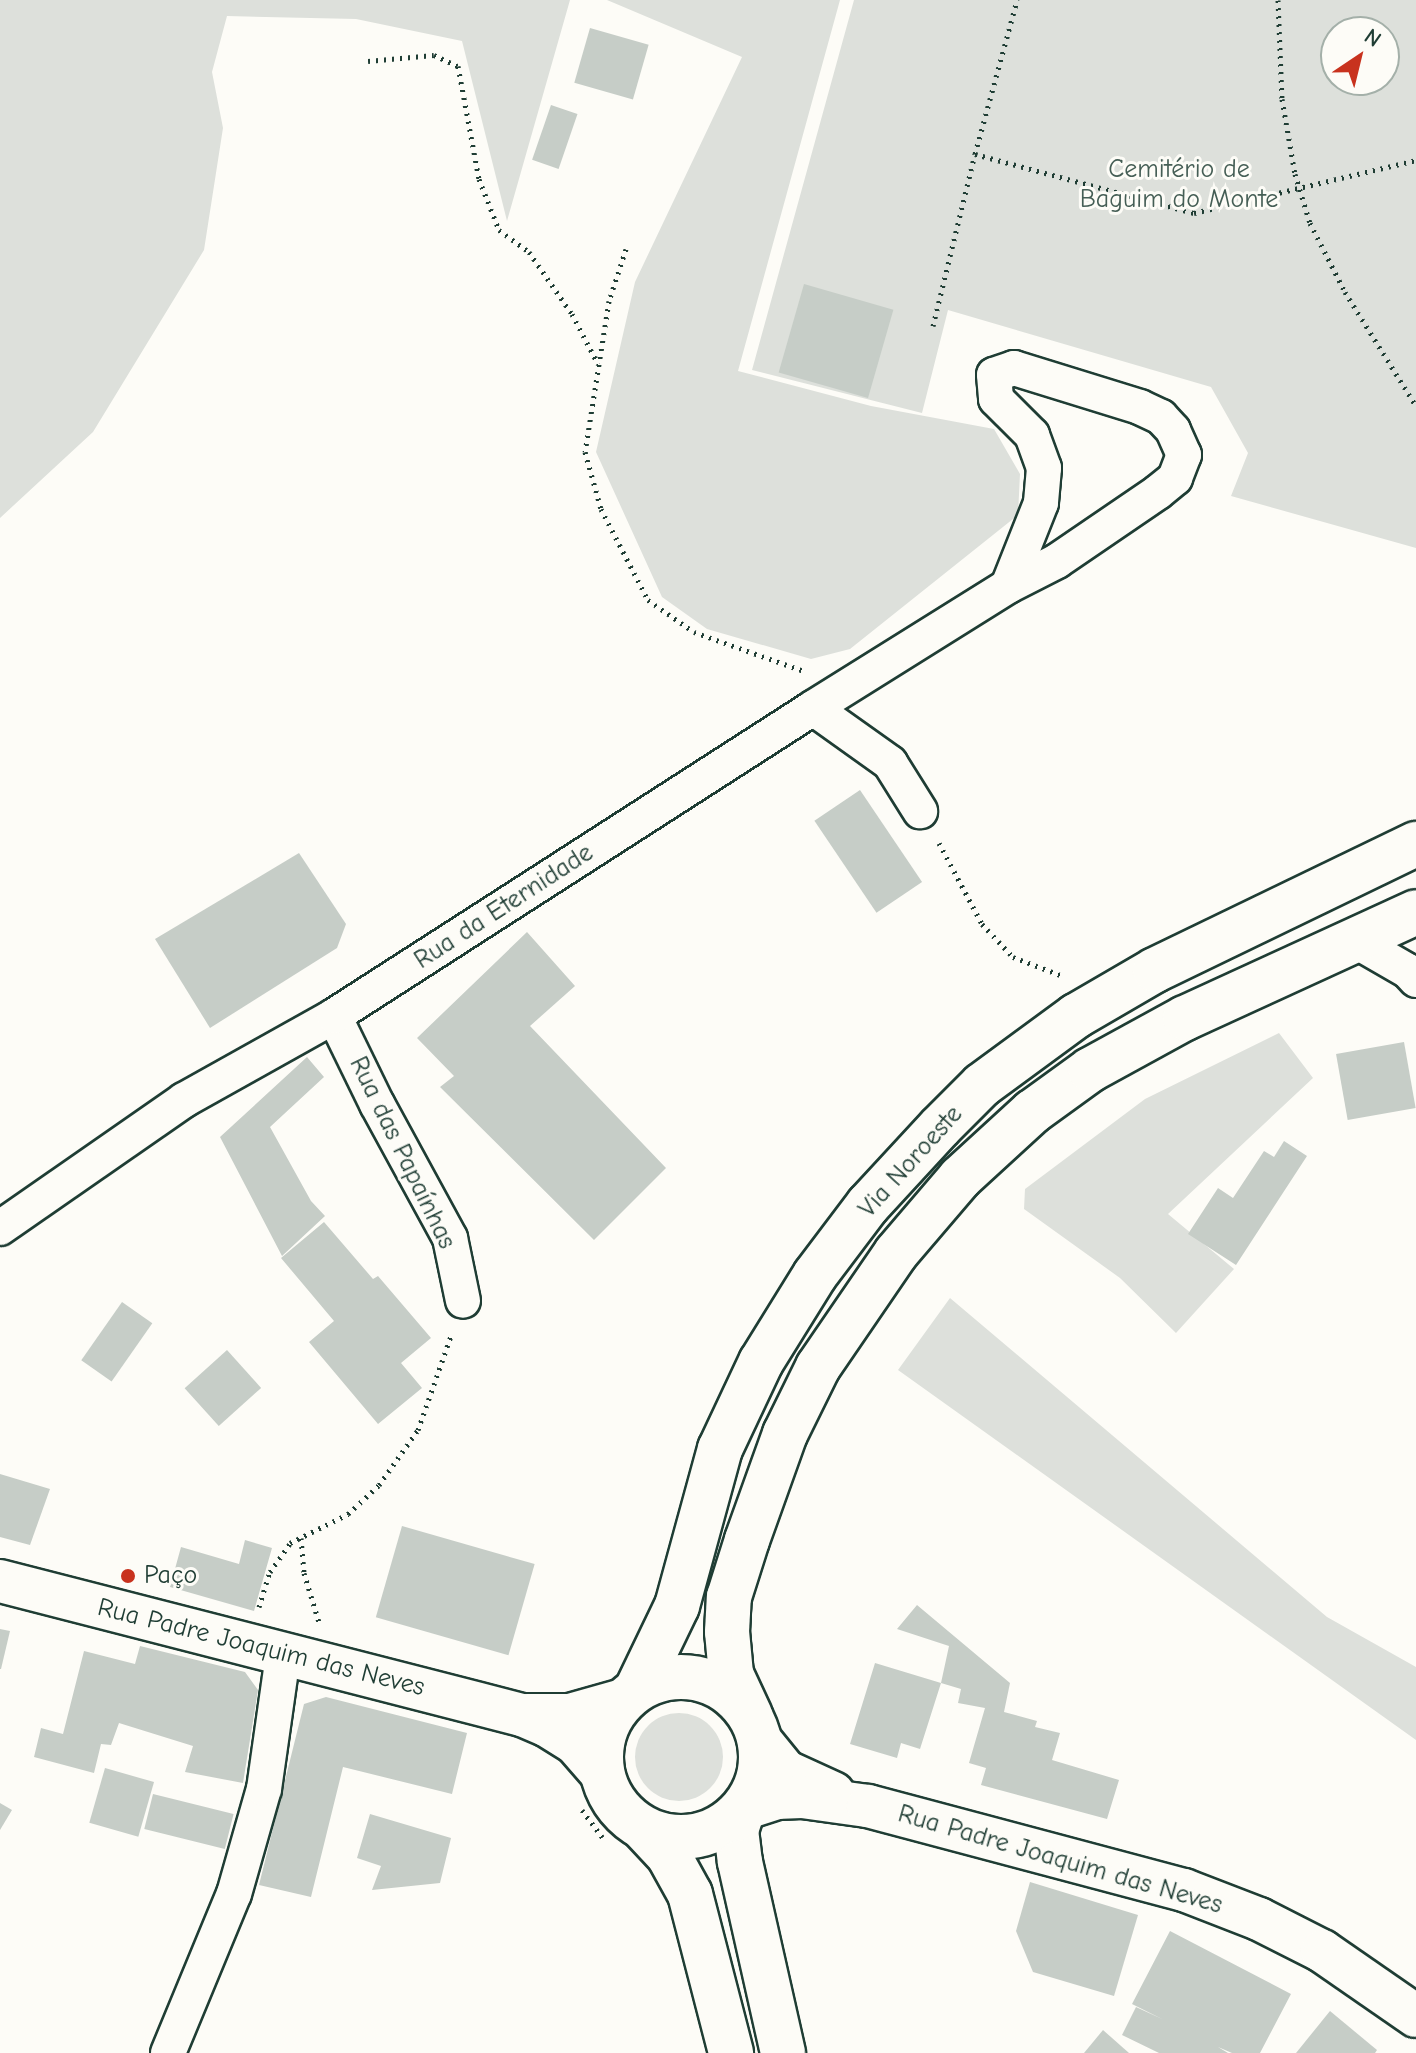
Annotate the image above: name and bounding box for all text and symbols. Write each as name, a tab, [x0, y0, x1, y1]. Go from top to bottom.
north arrow	[1320, 16, 1400, 96]
text: N	[1359, 23, 1386, 53]
park label: Cemitério de Baguim do Monte	[1080, 154, 1278, 216]
street label: Rua da Eternidade	[409, 838, 599, 976]
street label: Rua das Papaínhas	[342, 1052, 462, 1254]
street label: Via Noroeste	[853, 1100, 969, 1224]
place label: Paço	[144, 1560, 197, 1592]
marker: Paço	[119, 1567, 137, 1585]
street label: Rua Padre Joaquim das Neves	[94, 1592, 428, 1704]
street label: Rua Padre Joaquim das Neves	[894, 1799, 1226, 1921]

